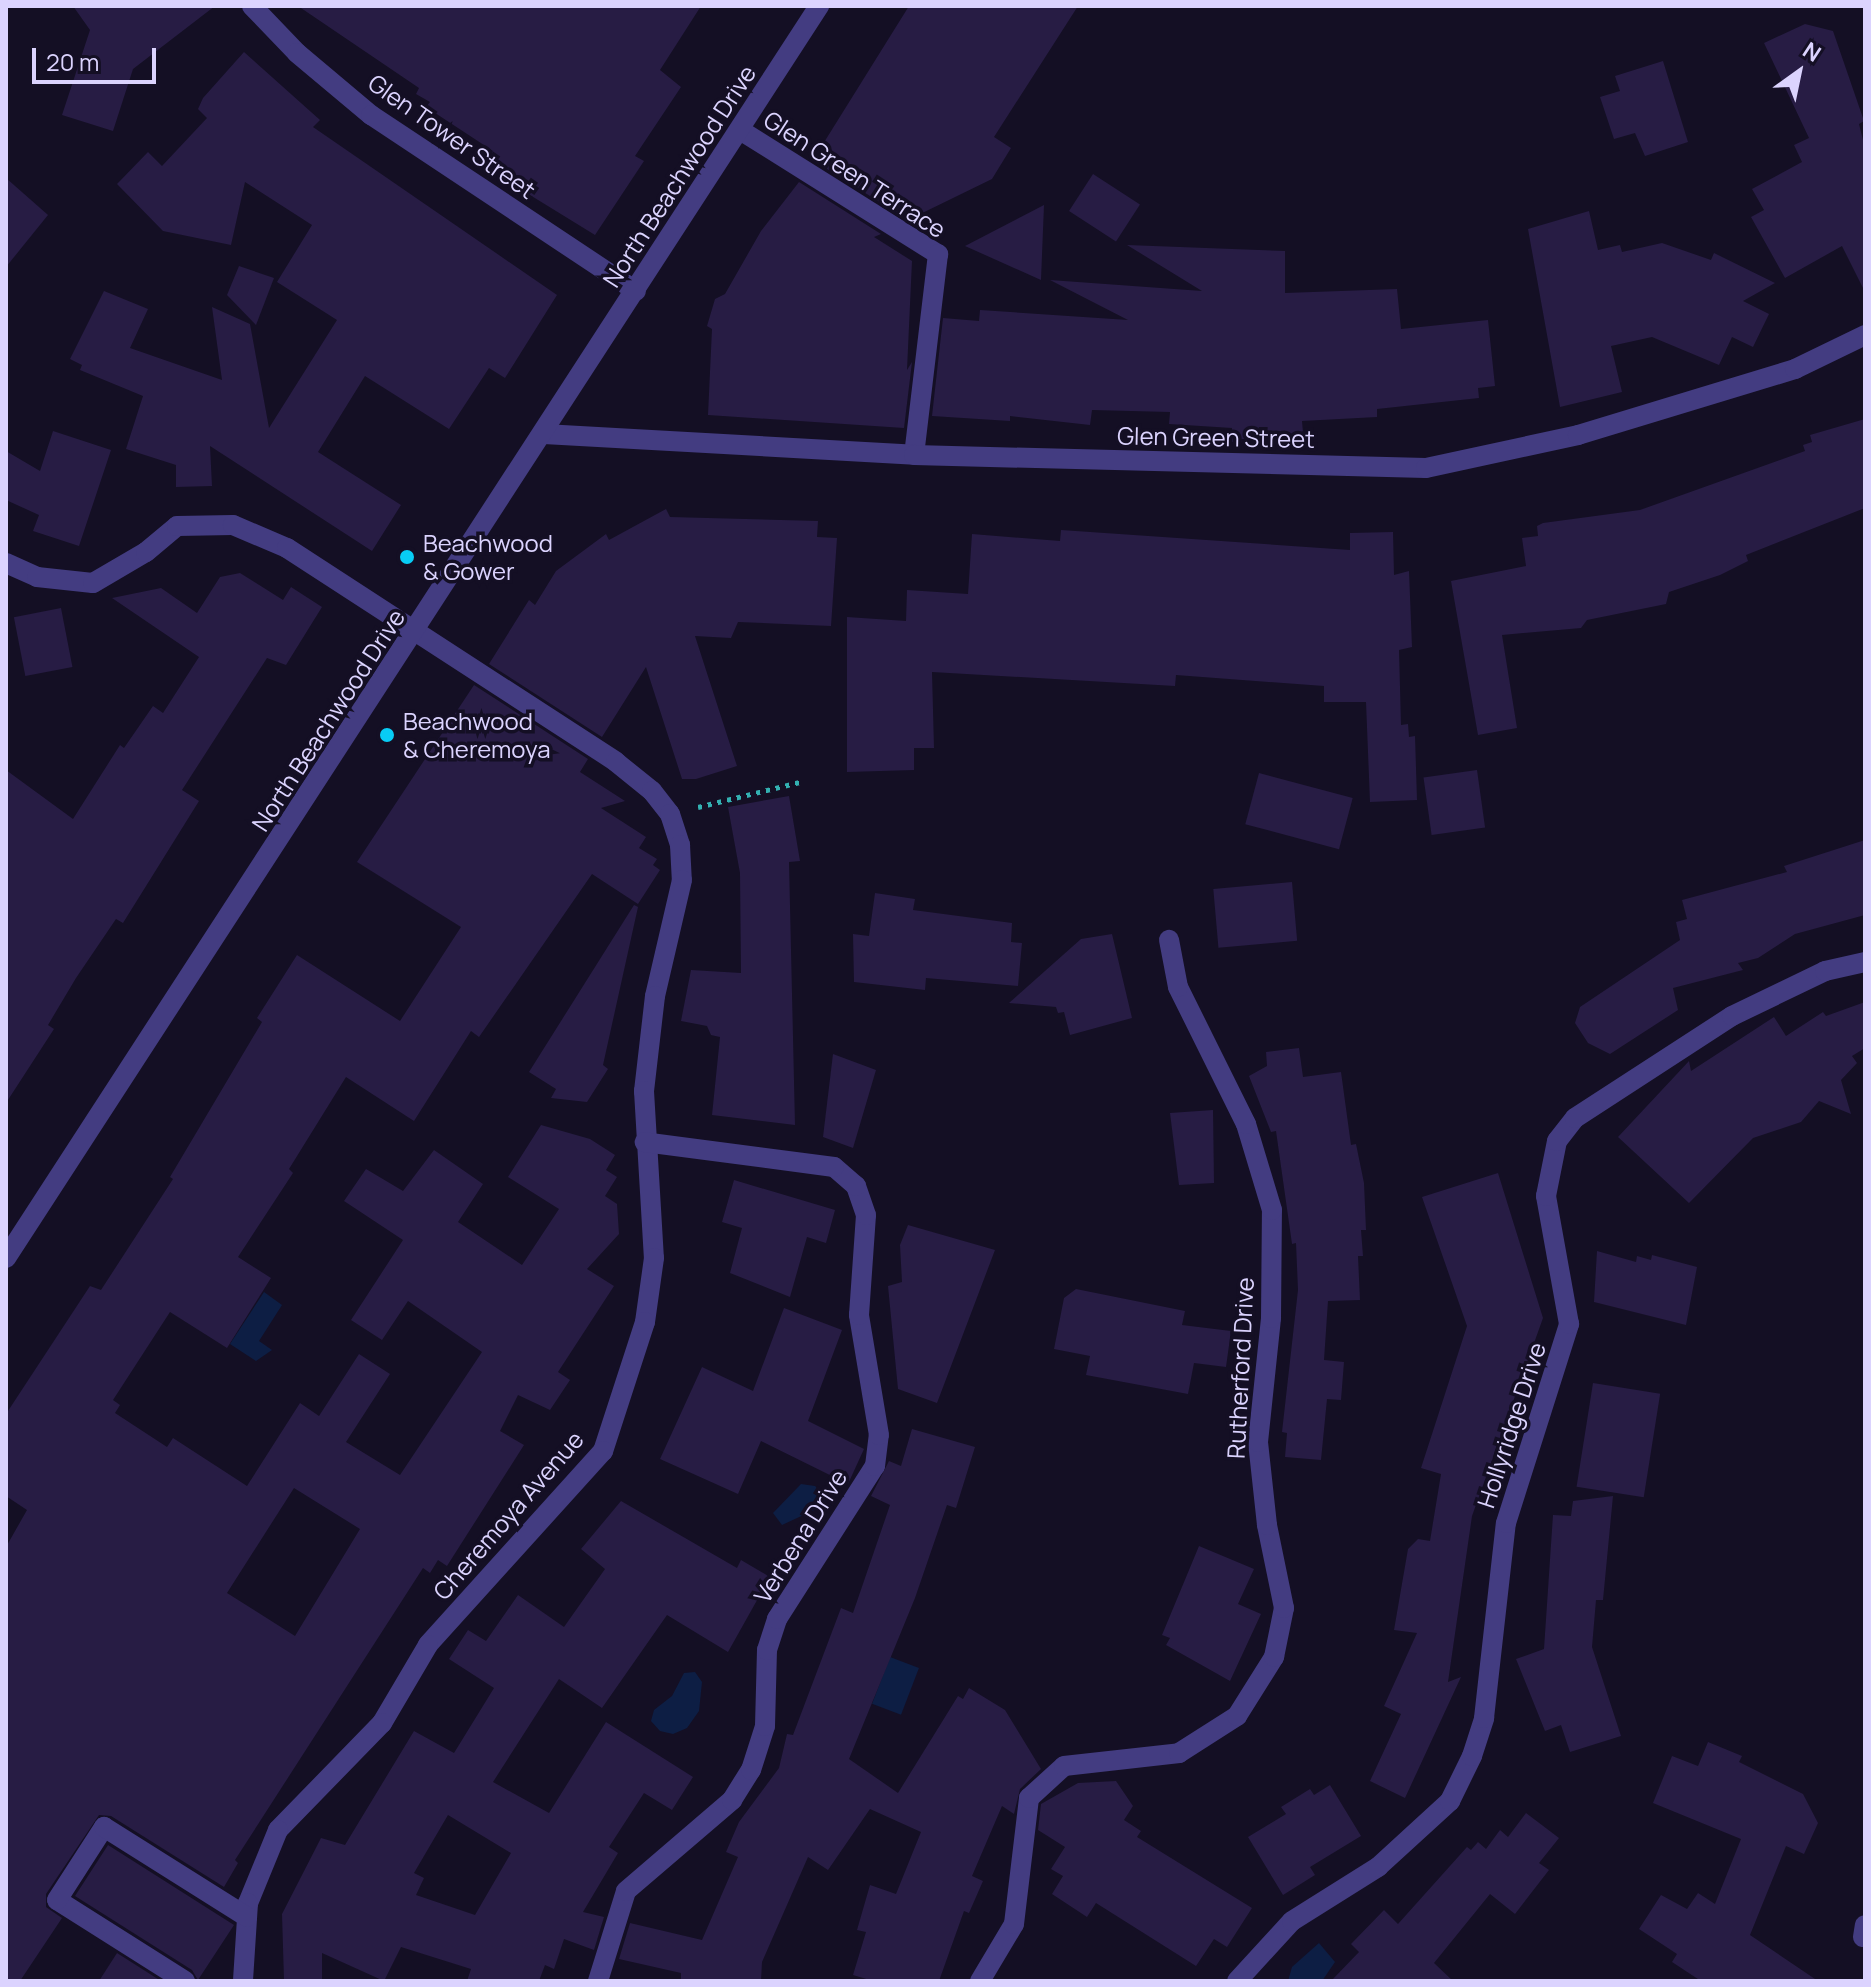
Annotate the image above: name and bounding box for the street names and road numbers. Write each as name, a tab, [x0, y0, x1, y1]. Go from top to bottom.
street label: North Beachwood Drive	[596, 60, 762, 292]
street label: Glen Tower Street	[363, 68, 541, 204]
street label: Glen Green Terrace	[759, 105, 951, 243]
street label: Glen Green Street	[1117, 421, 1315, 453]
street label: North Beachwood Drive	[245, 604, 411, 836]
street label: Rutherford Drive	[1221, 1277, 1259, 1459]
street label: Hollyridge Drive	[1471, 1339, 1551, 1511]
street label: Cheremoya Avenue	[427, 1425, 589, 1605]
street label: Verbena Drive	[747, 1464, 853, 1608]

